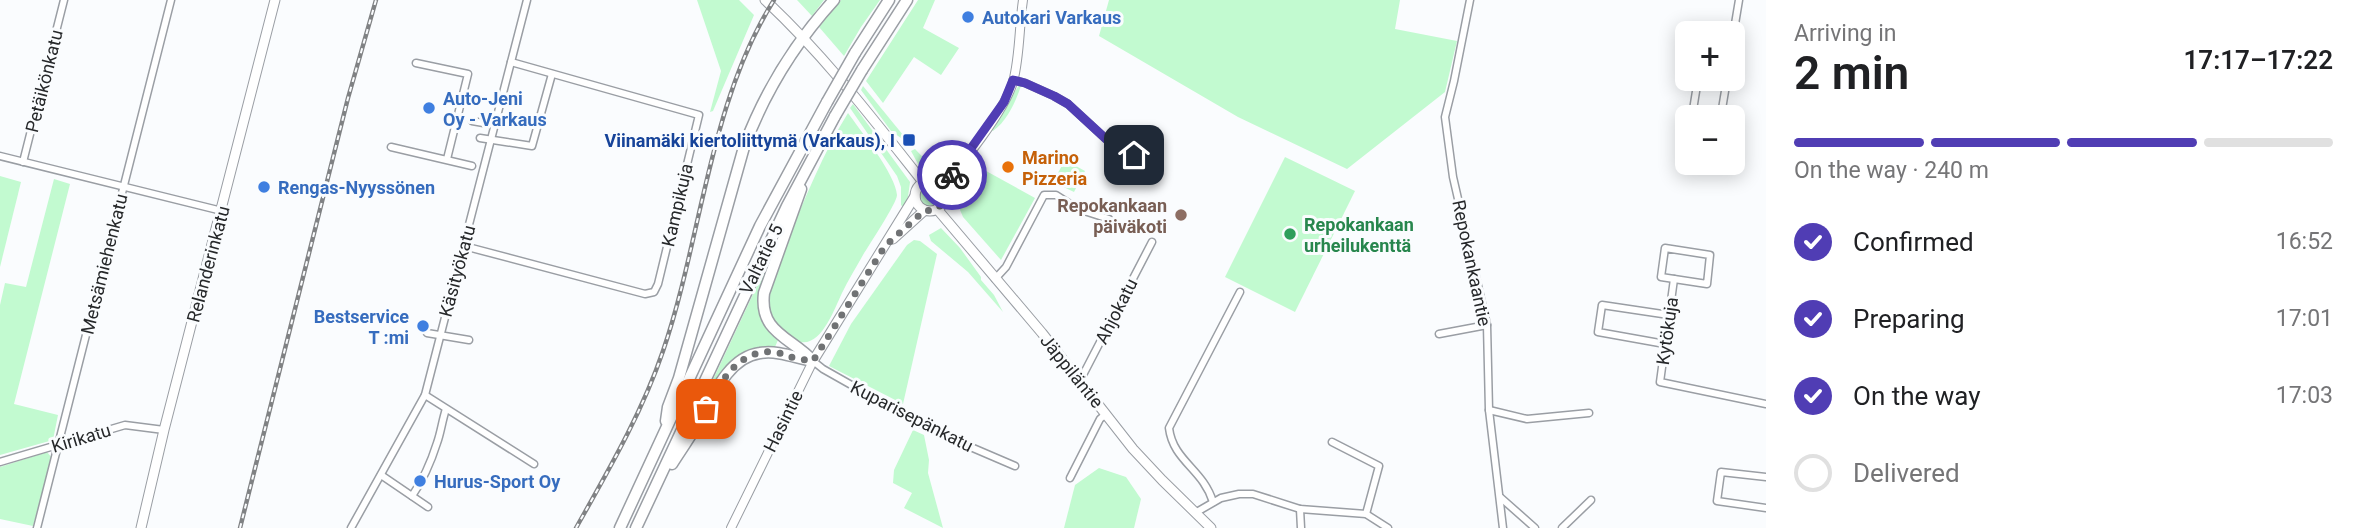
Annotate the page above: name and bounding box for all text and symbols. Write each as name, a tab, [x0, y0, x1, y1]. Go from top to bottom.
place label: Autokari Varkaus	[982, 7, 1121, 28]
marker: Autokari Varkaus	[960, 9, 976, 25]
text: Arriving in	[1794, 20, 1897, 47]
map controls	[1675, 21, 1745, 175]
button: +	[1675, 21, 1745, 91]
street label: Petäikönkatu	[21, 28, 67, 134]
text: 17:17–17:22	[2183, 45, 2333, 75]
text: 2 min	[1794, 46, 1909, 100]
place label: Auto-Jeni Oy - Varkaus	[443, 88, 547, 130]
marker: Auto-Jeni Oy - Varkaus	[421, 100, 437, 116]
button: −	[1675, 105, 1745, 175]
pin	[1104, 125, 1164, 185]
place label: Viinamäki kiertoliittymä (Varkaus), I	[604, 130, 895, 152]
marker: Viinamäki kiertoliittymä (Varkaus), I	[901, 132, 917, 148]
icon: home	[1115, 136, 1153, 174]
courier	[917, 140, 987, 210]
place label: Marino Pizzeria	[1022, 147, 1088, 189]
icon: bike	[933, 156, 971, 194]
text: On the way · 240 m	[1794, 157, 1989, 184]
marker: Marino Pizzeria	[1000, 159, 1016, 175]
street label: Kampikuja	[657, 161, 697, 249]
place label: Rengas-Nyyssönen	[278, 177, 435, 198]
marker: Rengas-Nyyssönen	[256, 179, 272, 195]
street label: Metsämiehenkatu	[76, 192, 132, 336]
place label: Repokankaan päiväkoti	[1057, 195, 1167, 237]
street label: Repokankaantie	[1448, 198, 1496, 328]
street label: Relanderinkatu	[182, 204, 234, 324]
marker: Repokankaan päiväkoti	[1173, 207, 1189, 223]
place label: Repokankaan urheilukenttä	[1304, 214, 1414, 256]
street label: Valtatie 5	[735, 221, 787, 297]
street label: Käsityökatu	[435, 223, 479, 319]
icon: check	[1794, 223, 1832, 261]
marker: Repokankaan urheilukenttä	[1282, 226, 1298, 242]
text: Confirmed	[1853, 227, 1974, 257]
text: 16:52	[2276, 228, 2333, 255]
street label: Ahjokatu	[1091, 275, 1141, 347]
street label: Kytökuja	[1652, 296, 1682, 366]
icon: check	[1794, 300, 1832, 338]
text: Preparing	[1853, 304, 1965, 334]
text: 17:01	[2276, 305, 2333, 332]
place label: Bestservice T :mi	[314, 306, 409, 348]
marker: Bestservice T :mi	[415, 318, 431, 334]
street label: Jäppiläntie	[1036, 330, 1108, 412]
street label: Kuparisepänkatu	[847, 376, 977, 456]
icon: check	[1794, 377, 1832, 415]
pin	[676, 379, 736, 439]
text: On the way	[1853, 381, 1981, 411]
text: 17:03	[2276, 382, 2333, 409]
street label: Hasintie	[759, 387, 807, 455]
icon: bag	[687, 390, 725, 428]
street label: Kirikatu	[49, 419, 113, 457]
text: Delivered	[1853, 458, 1960, 488]
place label: Hurus-Sport Oy	[434, 471, 561, 492]
marker: Hurus-Sport Oy	[412, 473, 428, 489]

